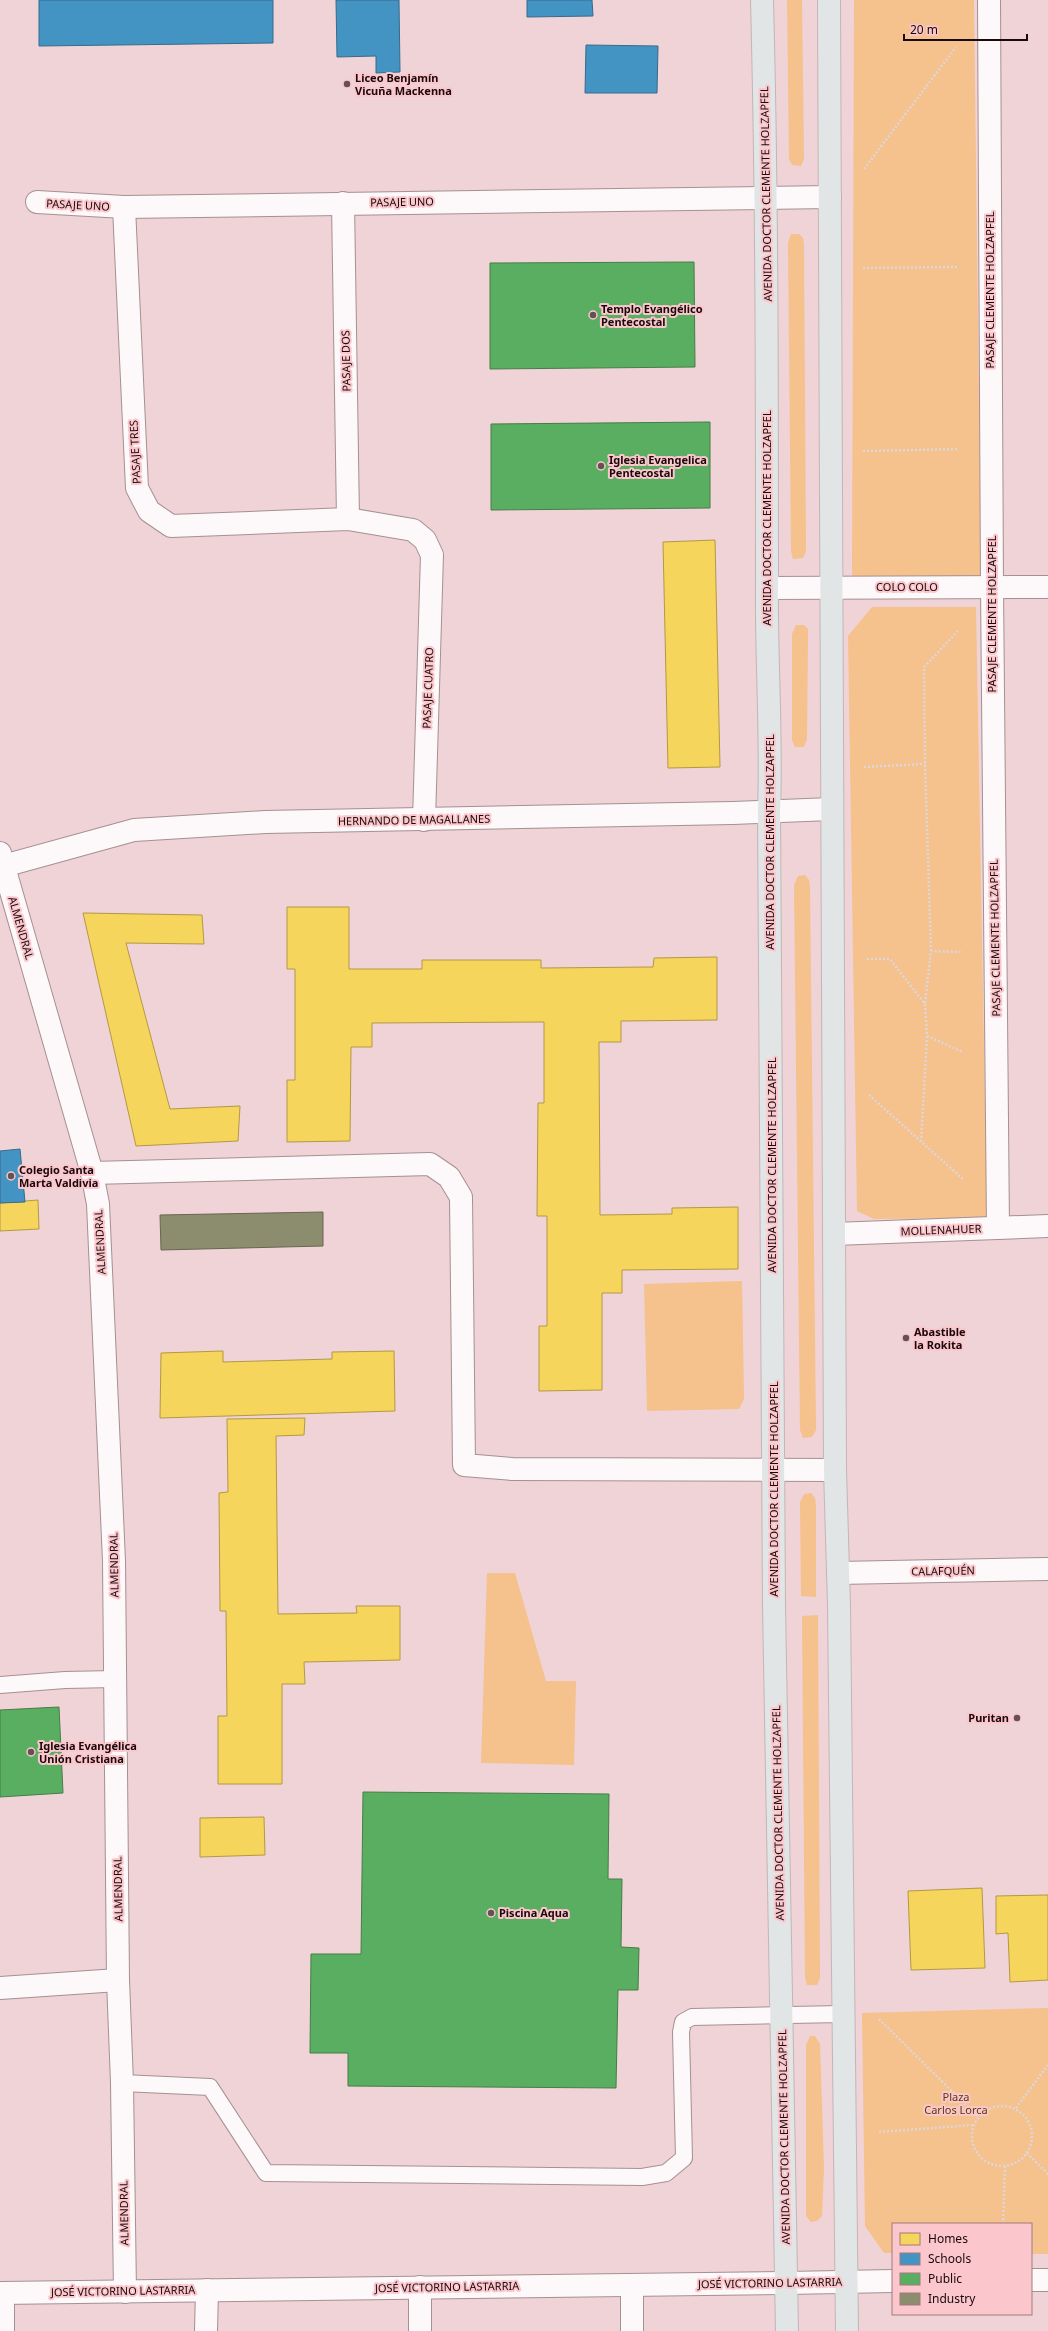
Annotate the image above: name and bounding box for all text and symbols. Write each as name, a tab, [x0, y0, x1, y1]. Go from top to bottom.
scale bar	[904, 16, 1027, 42]
text: 20 m	[910, 21, 938, 38]
place label: Liceo Benjamín Vicuña Mackenna	[355, 70, 452, 98]
marker: Liceo Benjamín Vicuña Mackenna	[342, 79, 352, 89]
street label: AVENIDA DOCTOR CLEMENTE HOLZAPFEL	[756, 86, 775, 302]
street label: PASAJE UNO	[370, 193, 434, 210]
street label: PASAJE UNO	[46, 195, 110, 214]
street label: PASAJE CLEMENTE HOLZAPFEL	[982, 211, 997, 369]
place label: Templo Evangélico Pentecostal	[601, 301, 703, 329]
marker: Templo Evangélico Pentecostal	[588, 310, 598, 320]
street label: PASAJE DOS	[337, 330, 354, 392]
street label: AVENIDA DOCTOR CLEMENTE HOLZAPFEL	[759, 410, 774, 626]
street label: PASAJE TRES	[125, 420, 144, 484]
place label: Iglesia Evangelica Pentecostal	[609, 452, 707, 480]
marker: Iglesia Evangelica Pentecostal	[596, 461, 606, 471]
street label: PASAJE CLEMENTE HOLZAPFEL	[984, 535, 999, 693]
street label: COLO COLO	[876, 579, 938, 594]
street label: PASAJE CUATRO	[419, 647, 436, 729]
street label: AVENIDA DOCTOR CLEMENTE HOLZAPFEL	[762, 734, 777, 950]
street label: HERNANDO DE MAGALLANES	[338, 811, 490, 828]
street label: PASAJE CLEMENTE HOLZAPFEL	[986, 859, 1003, 1017]
street label: ALMENDRAL	[5, 895, 38, 961]
street label: AVENIDA DOCTOR CLEMENTE HOLZAPFEL	[764, 1057, 779, 1273]
place label: Colegio Santa Marta Valdivia	[19, 1162, 98, 1190]
marker: Colegio Santa Marta Valdivia	[6, 1171, 16, 1181]
street label: ALMENDRAL	[90, 1209, 109, 1275]
street label: MOLLENAHUER	[900, 1221, 982, 1238]
place label: Abastible la Rokita	[914, 1324, 966, 1352]
marker: Abastible la Rokita	[901, 1333, 911, 1343]
street label: AVENIDA DOCTOR CLEMENTE HOLZAPFEL	[766, 1381, 781, 1597]
street label: ALMENDRAL	[105, 1532, 122, 1598]
street label: CALAFQUÉN	[911, 1562, 975, 1579]
street label: AVENIDA DOCTOR CLEMENTE HOLZAPFEL	[768, 1705, 787, 1921]
place label: Puritan	[968, 1710, 1009, 1725]
marker: Puritan	[1012, 1713, 1022, 1723]
place label: Iglesia Evangélica Unión Cristiana	[39, 1738, 137, 1766]
marker: Iglesia Evangélica Unión Cristiana	[26, 1747, 36, 1757]
street label: ALMENDRAL	[109, 1856, 126, 1922]
place label: Piscina Aqua	[499, 1905, 569, 1920]
marker: Piscina Aqua	[486, 1908, 496, 1918]
street label: AVENIDA DOCTOR CLEMENTE HOLZAPFEL	[774, 2029, 793, 2245]
park label: Plaza Carlos Lorca	[924, 2089, 988, 2117]
street label: ALMENDRAL	[115, 2180, 132, 2246]
legend	[892, 2223, 1032, 2315]
text: Homes	[928, 2230, 968, 2247]
text: Schools	[928, 2250, 971, 2267]
text: Public	[928, 2270, 962, 2287]
street label: JOSÉ VICTORINO LASTARRIA	[697, 2274, 843, 2291]
street label: JOSÉ VICTORINO LASTARRIA	[374, 2278, 520, 2295]
street label: JOSÉ VICTORINO LASTARRIA	[50, 2282, 196, 2299]
text: Industry	[928, 2290, 976, 2307]

